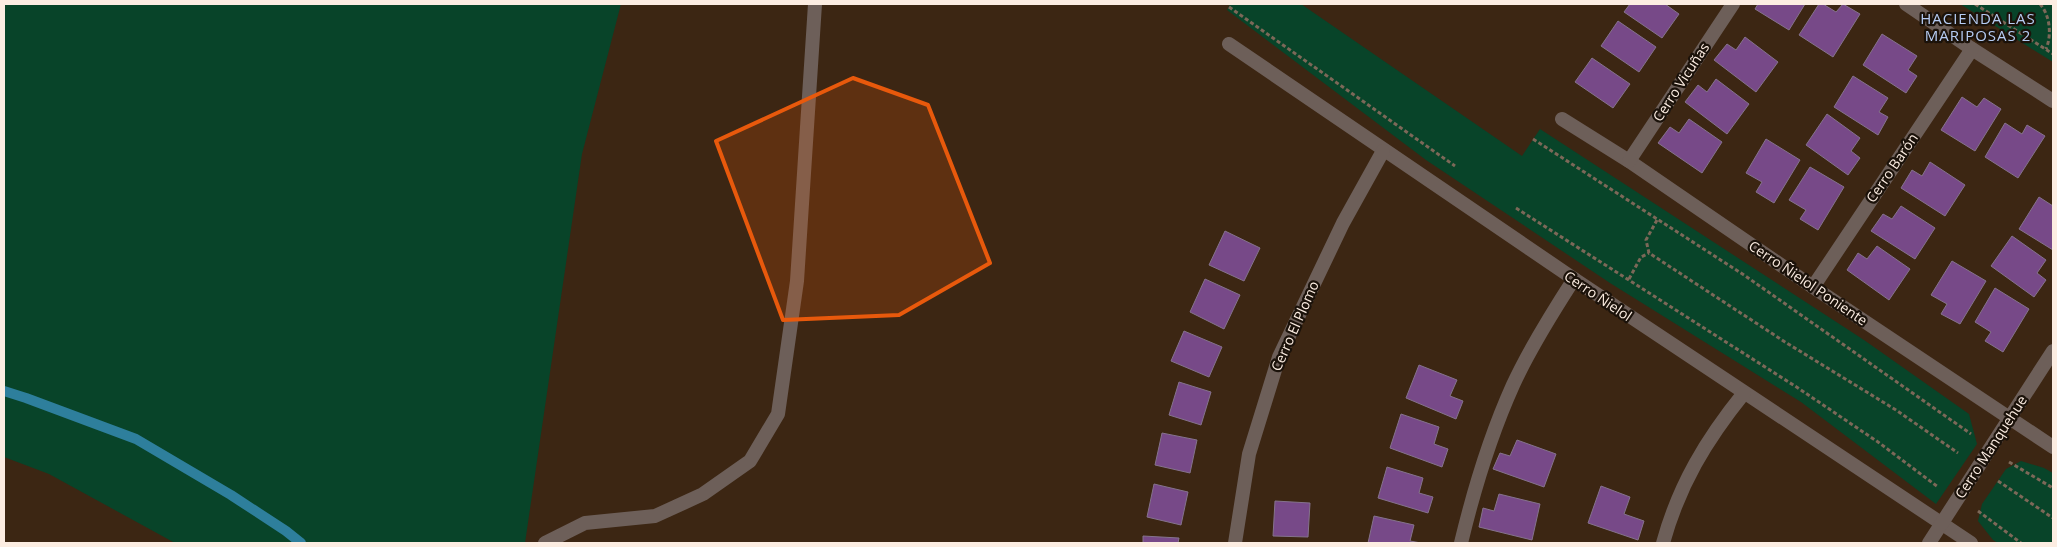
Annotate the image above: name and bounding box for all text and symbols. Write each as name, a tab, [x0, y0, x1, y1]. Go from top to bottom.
district label: HACIENDA LAS MARIPOSAS 2	[1920, 8, 2036, 45]
street label: Cerro Vicuñas	[1648, 38, 1713, 125]
street label: Cerro Barón	[1861, 129, 1922, 206]
street label: Cerro Ñielol Poniente	[1745, 236, 1872, 330]
street label: Cerro Ñielol	[1561, 266, 1636, 325]
street label: Cerro El Plomo	[1266, 278, 1323, 374]
street label: Cerro Manquehue	[1950, 391, 2031, 502]

